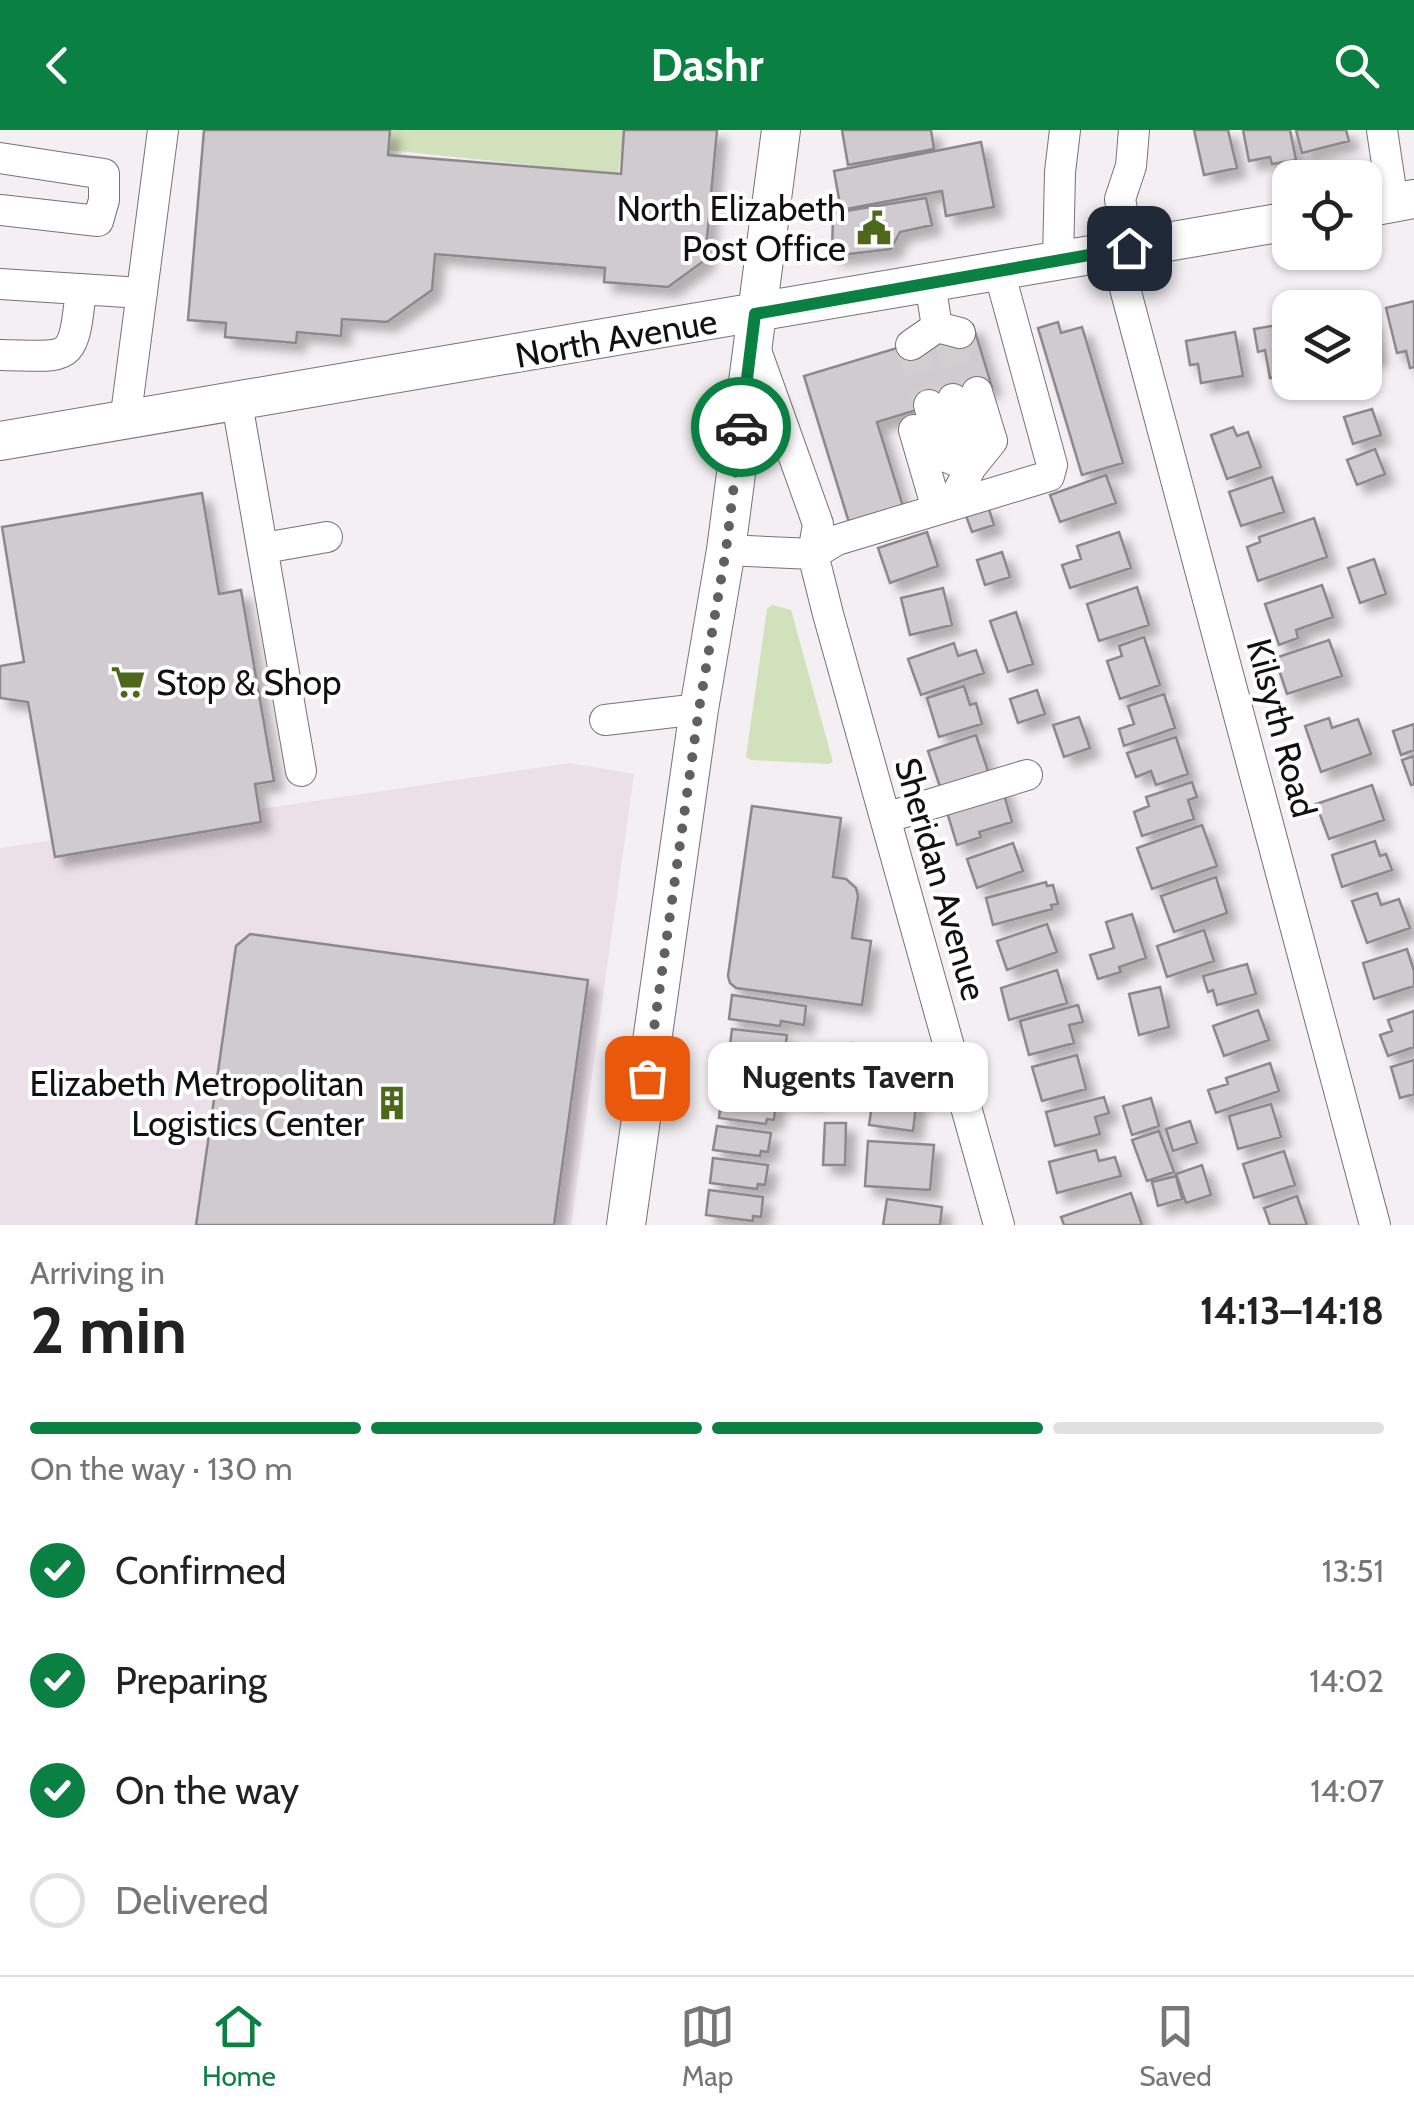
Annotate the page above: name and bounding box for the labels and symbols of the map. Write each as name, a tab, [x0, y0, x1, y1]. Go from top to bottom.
place label: North Elizabeth Post Office	[616, 187, 846, 270]
pin	[1087, 206, 1172, 291]
public building icon: North Elizabeth Post Office	[855, 209, 893, 247]
street label: North Avenue	[512, 299, 720, 377]
courier	[691, 377, 791, 477]
street label: Kilsyth Road	[1238, 634, 1326, 822]
place label: Stop & Shop	[156, 661, 341, 704]
supermarket icon: Stop & Shop	[109, 663, 147, 701]
street label: Sheridan Avenue	[886, 753, 996, 1005]
pin	[605, 1036, 690, 1121]
callout: Nugents Tavern	[707, 1043, 987, 1113]
place label: Elizabeth Metropolitan Logistics Center	[30, 1062, 364, 1145]
building icon: Elizabeth Metropolitan Logistics Center	[373, 1084, 411, 1122]

